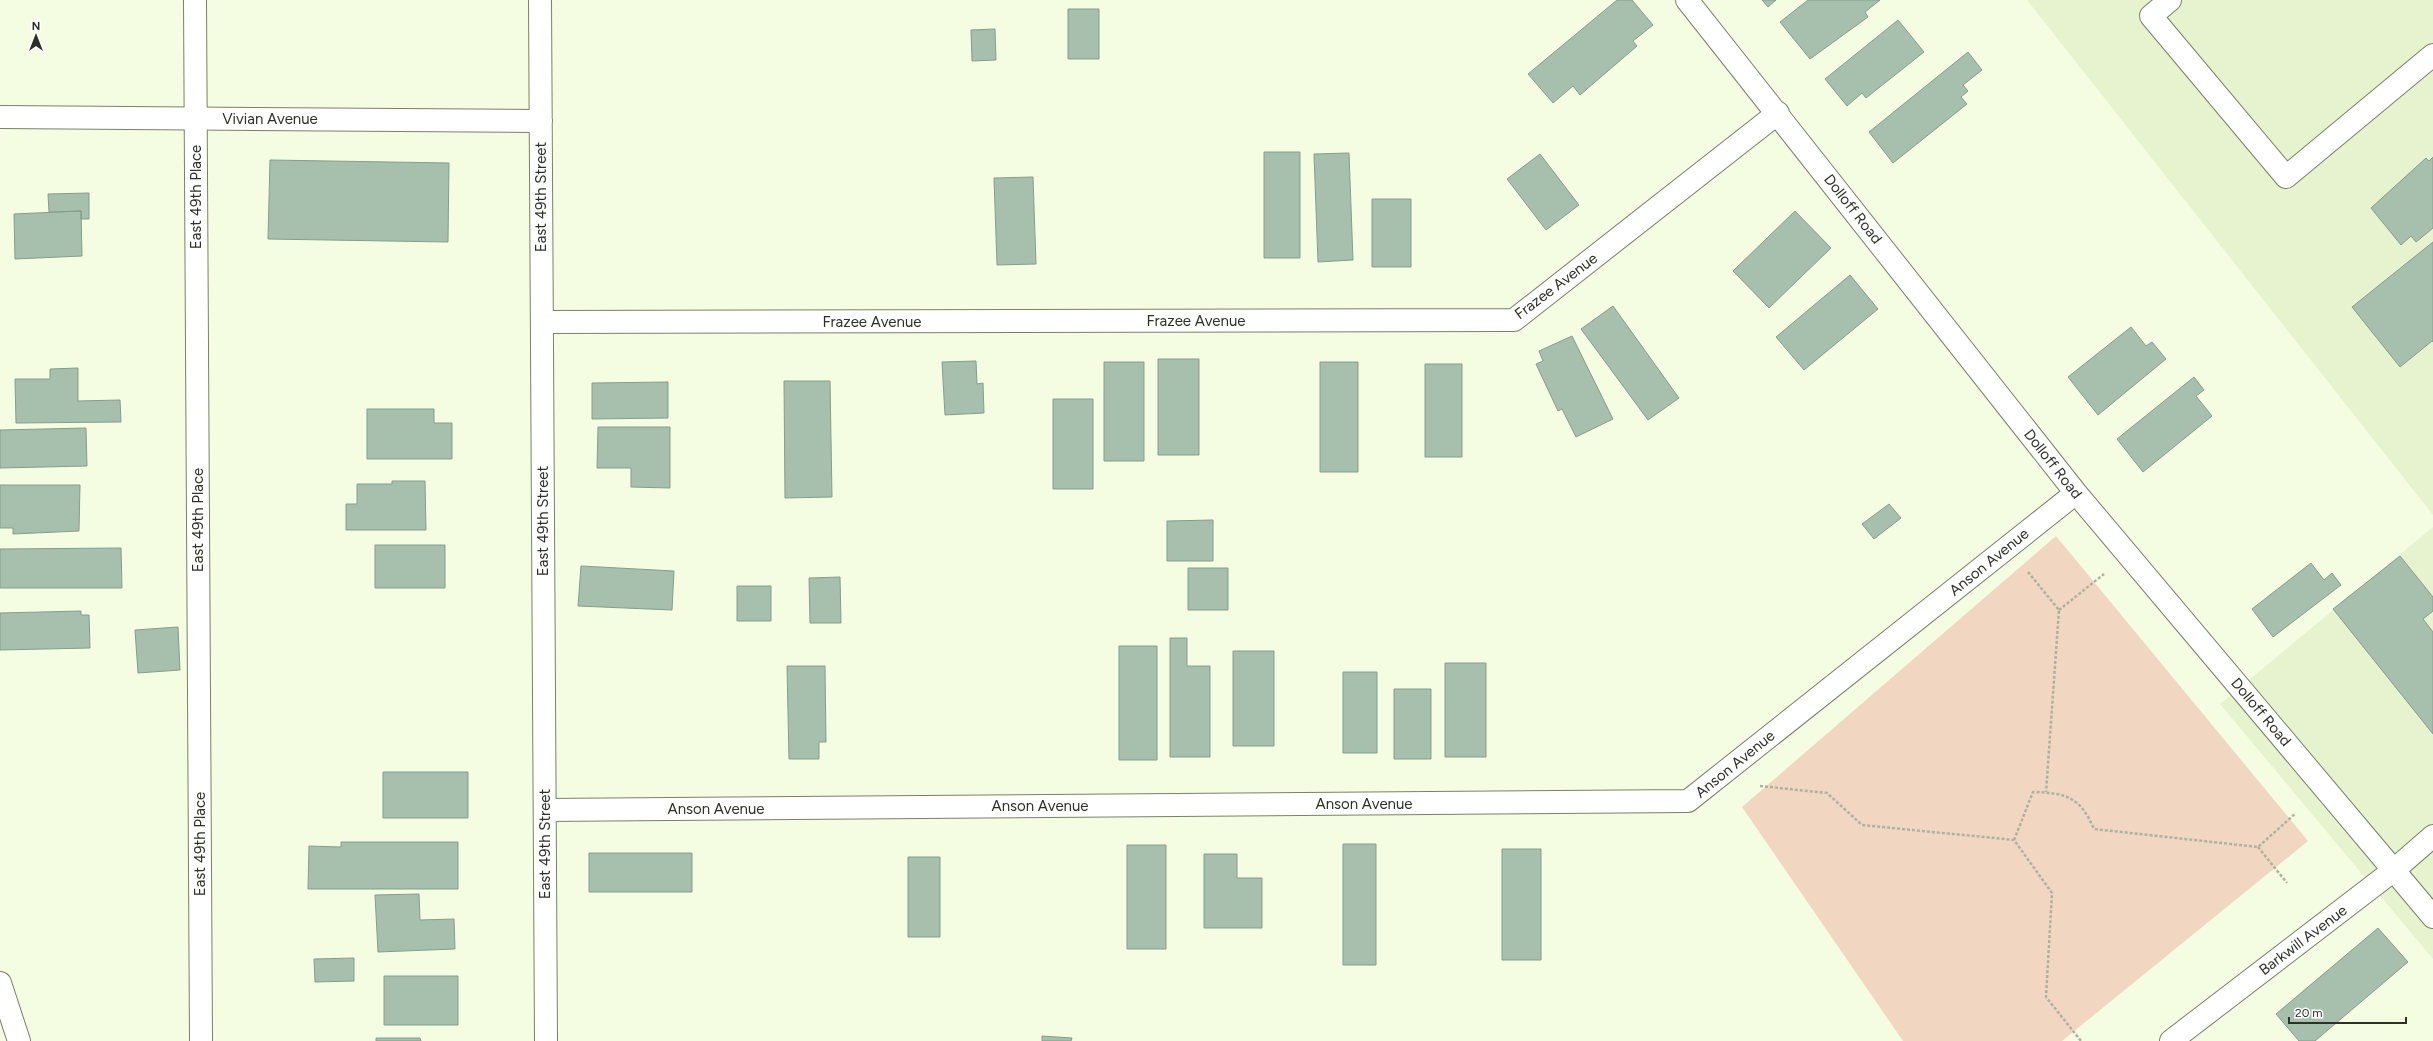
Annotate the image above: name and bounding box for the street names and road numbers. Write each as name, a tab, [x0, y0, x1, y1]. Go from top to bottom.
street label: Vivian Avenue	[222, 110, 318, 128]
street label: East 49th Street	[532, 141, 550, 252]
street label: East 49th Place	[187, 145, 205, 249]
street label: Dolloff Road	[1820, 171, 1886, 247]
street label: Frazee Avenue	[1511, 249, 1601, 323]
street label: Frazee Avenue	[1147, 312, 1245, 330]
street label: Frazee Avenue	[823, 313, 921, 331]
street label: Dolloff Road	[2020, 426, 2086, 502]
street label: East 49th Street	[534, 465, 552, 576]
street label: East 49th Place	[189, 468, 207, 572]
street label: Anson Avenue	[1946, 524, 2032, 600]
street label: Dolloff Road	[2227, 674, 2295, 750]
street label: Anson Avenue	[1692, 726, 1778, 802]
street label: East 49th Street	[536, 788, 554, 899]
street label: East 49th Place	[191, 792, 209, 896]
street label: Anson Avenue	[1315, 795, 1413, 813]
street label: Anson Avenue	[991, 797, 1089, 815]
street label: Anson Avenue	[667, 800, 765, 818]
street label: Barkwill Avenue	[2255, 901, 2351, 979]

